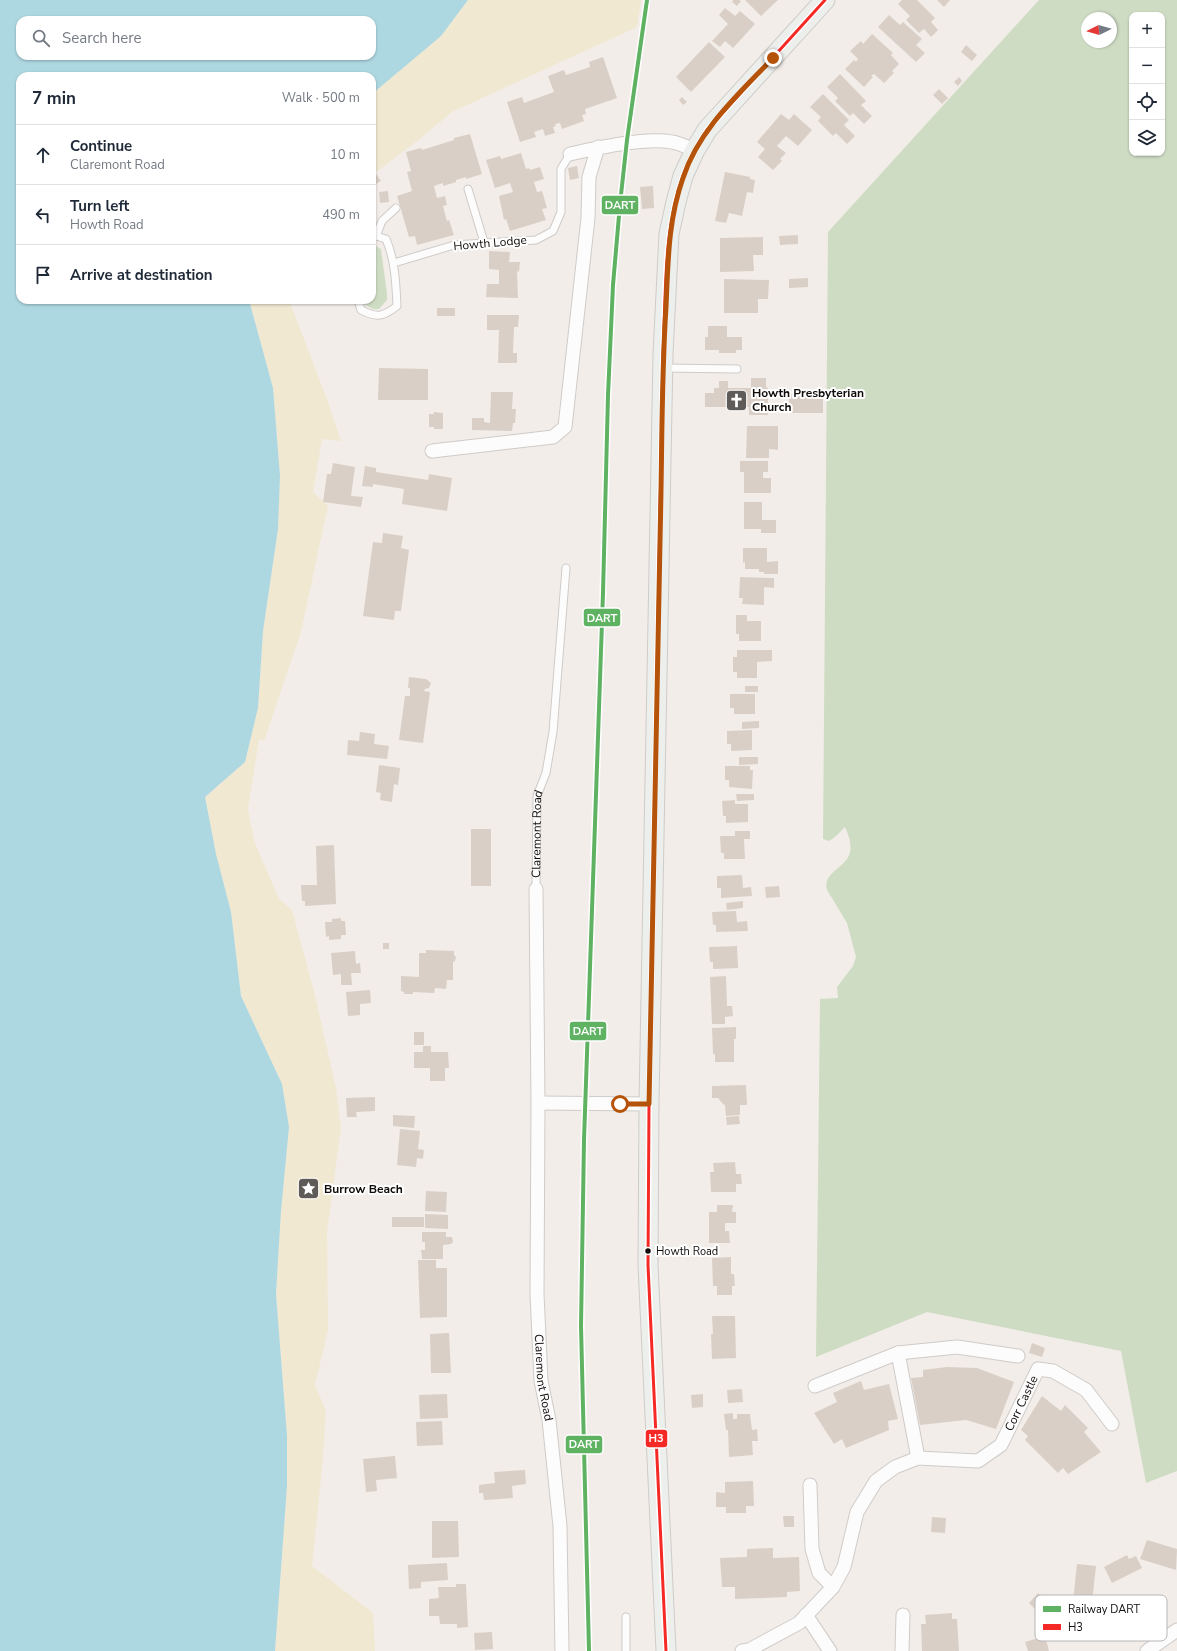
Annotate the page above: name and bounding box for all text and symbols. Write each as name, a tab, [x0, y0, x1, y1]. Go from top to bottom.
north arrow	[1081, 12, 1117, 48]
map controls	[1129, 12, 1165, 156]
button: +	[1129, 12, 1165, 48]
search box	[16, 16, 376, 60]
icon: search	[30, 27, 52, 49]
text: Search here	[62, 28, 142, 48]
button: −	[1129, 48, 1165, 84]
route end	[764, 49, 782, 67]
button: locate	[1129, 84, 1165, 120]
text: 7 min	[32, 87, 76, 110]
text: Walk · 500 m	[282, 89, 360, 107]
button: layers	[1129, 120, 1165, 156]
text: Continue	[70, 136, 132, 156]
icon: ahead	[32, 144, 54, 166]
text: 10 m	[330, 146, 360, 164]
text: Claremont Road	[70, 156, 165, 174]
line badge: DART	[601, 195, 639, 215]
text: Turn left	[70, 196, 129, 216]
text: DART	[605, 198, 635, 213]
icon: left	[32, 204, 54, 226]
text: 490 m	[322, 206, 360, 224]
text: Howth Road	[70, 216, 144, 234]
street label: Howth Lodge	[453, 232, 527, 254]
icon: arrive	[32, 264, 54, 286]
text: Arrive at destination	[70, 265, 213, 285]
place label: Howth Presbyterian Church	[752, 385, 864, 415]
church icon: Howth Presbyterian Church	[724, 387, 750, 413]
line badge: DART	[583, 608, 621, 627]
text: DART	[587, 611, 617, 626]
street label: Claremont Road	[528, 788, 547, 878]
line badge: DART	[569, 1021, 607, 1041]
text: DART	[573, 1024, 603, 1039]
route start	[611, 1095, 629, 1113]
place icon: Burrow Beach	[295, 1176, 321, 1202]
place label: Burrow Beach	[324, 1181, 403, 1197]
place label: Howth Road	[656, 1244, 718, 1259]
marker: Howth Road	[643, 1246, 653, 1256]
street label: Claremont Road	[531, 1334, 557, 1423]
street label: Corr Castle	[1001, 1373, 1042, 1434]
line badge: H3	[645, 1429, 668, 1448]
text: H3	[648, 1431, 664, 1446]
line badge: DART	[565, 1435, 603, 1454]
text: DART	[569, 1437, 599, 1452]
legend	[1035, 1595, 1167, 1641]
text: Railway DART	[1068, 1602, 1140, 1617]
text: H3	[1068, 1620, 1083, 1635]

